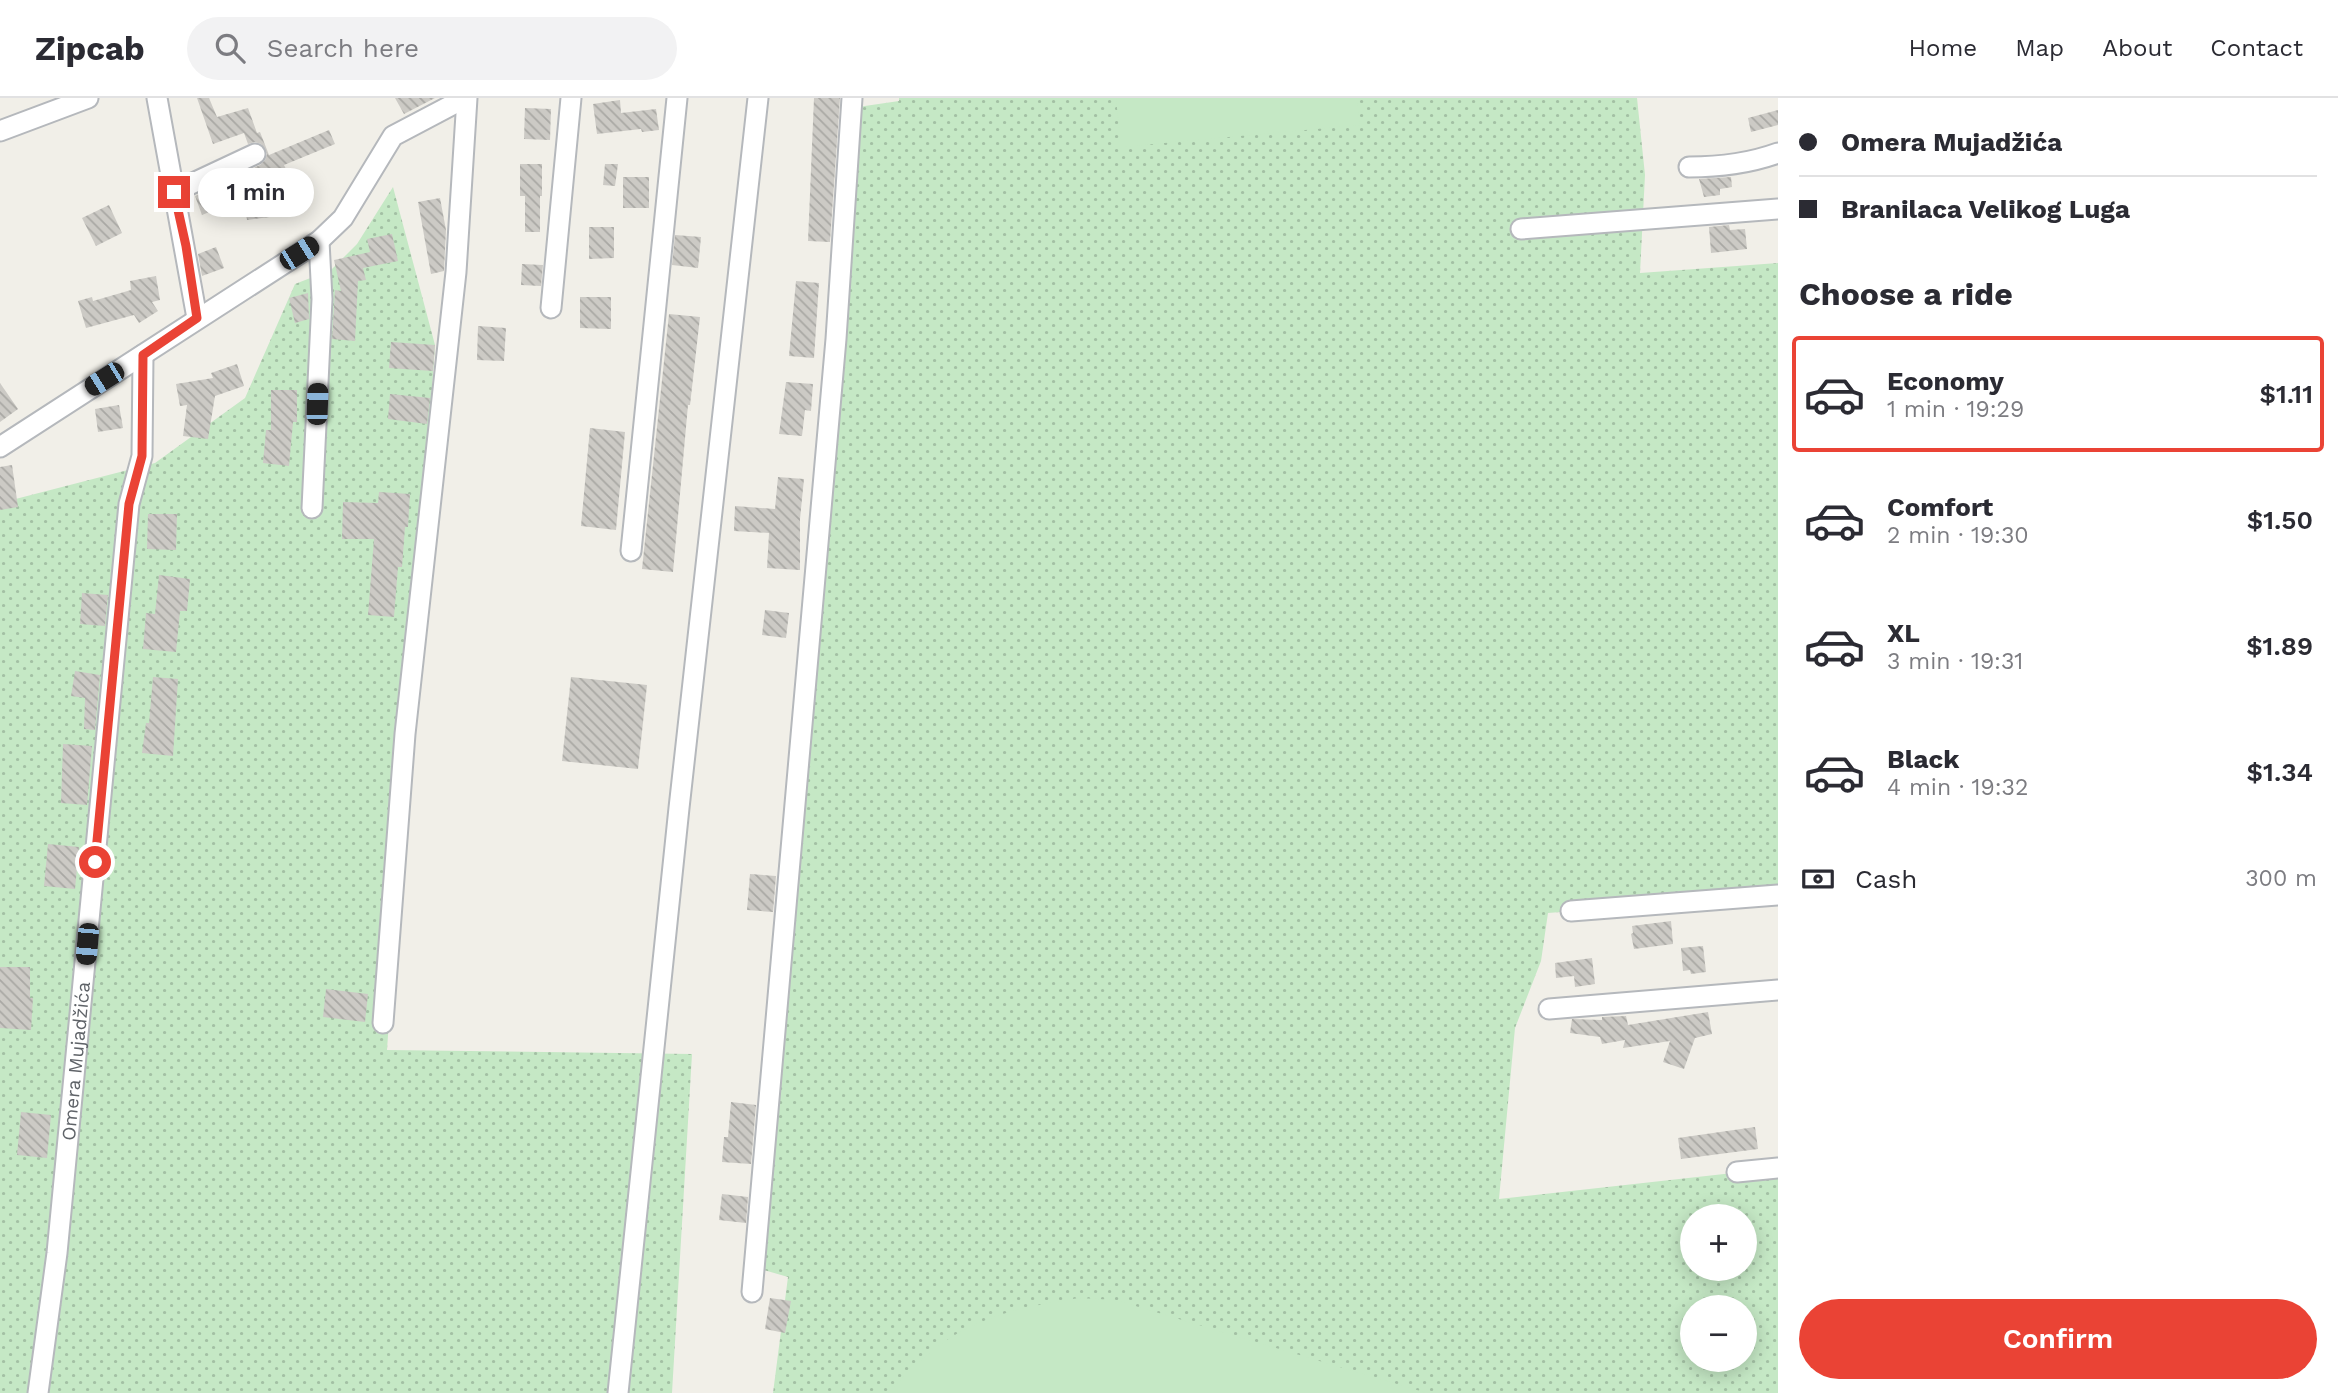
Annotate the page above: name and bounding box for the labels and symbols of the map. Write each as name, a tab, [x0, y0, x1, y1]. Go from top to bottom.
callout: 1 min	[198, 168, 314, 217]
route end	[158, 176, 190, 208]
car	[276, 233, 323, 273]
car	[81, 359, 128, 399]
car	[306, 383, 329, 425]
route start	[79, 846, 111, 878]
car	[75, 922, 100, 966]
street label: Omera Mujadžića	[56, 980, 95, 1142]

